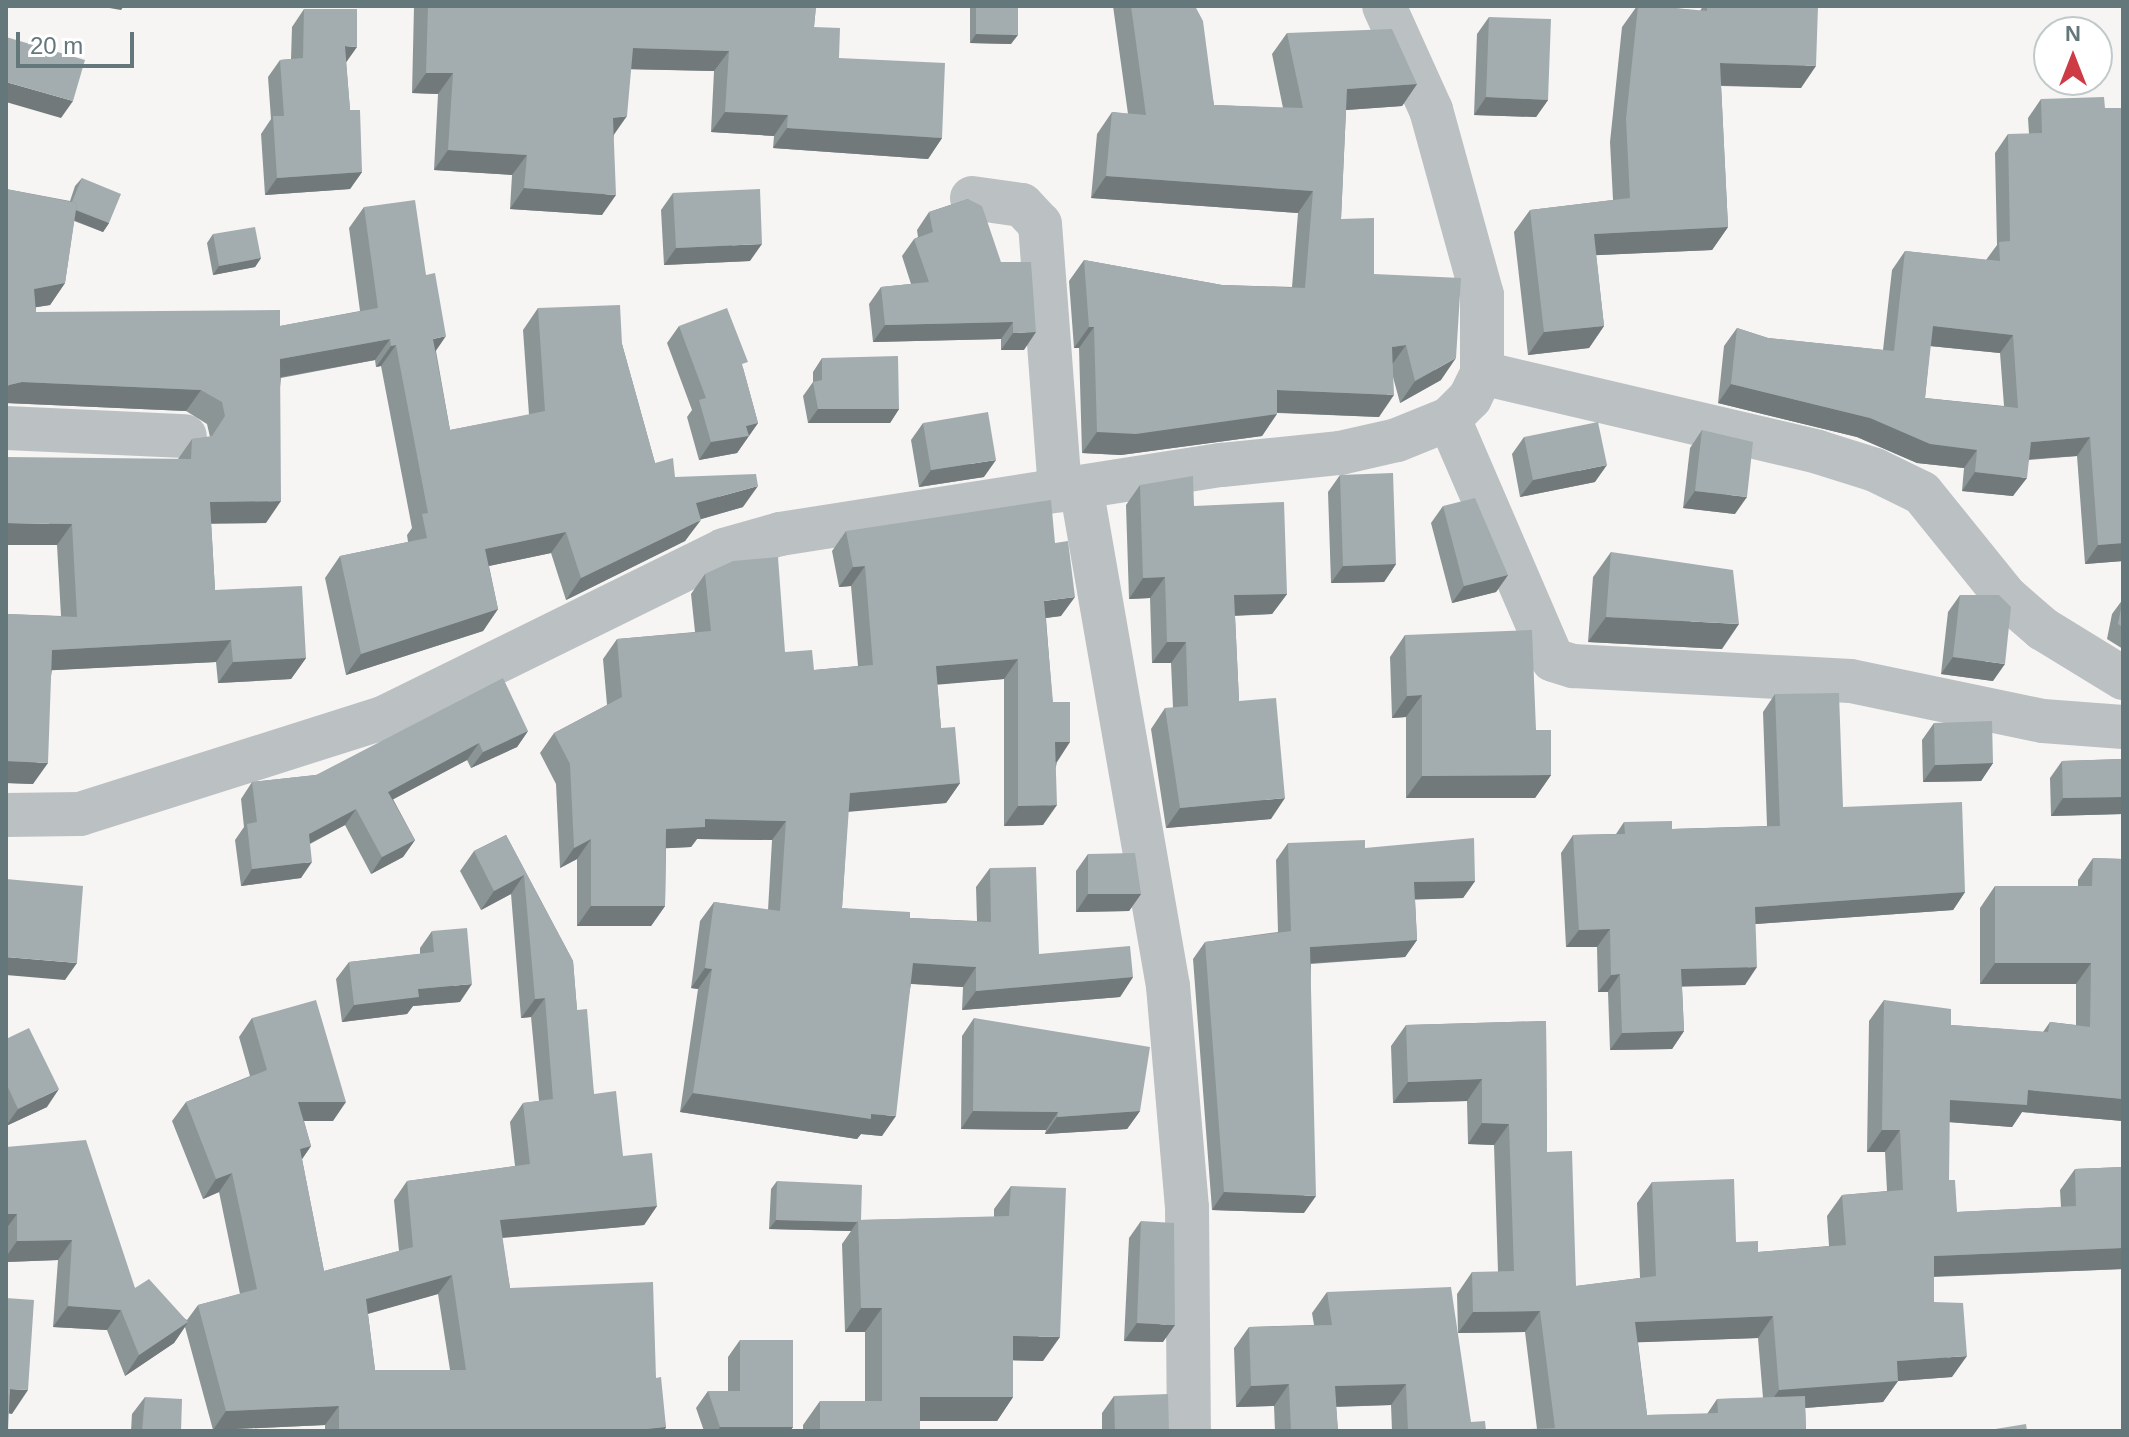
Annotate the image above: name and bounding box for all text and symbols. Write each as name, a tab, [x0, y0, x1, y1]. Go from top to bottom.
scale bar	[20, 16, 138, 66]
north arrow	[2033, 16, 2113, 96]
text: N	[2065, 21, 2081, 46]
text: 20 m	[30, 32, 83, 59]

